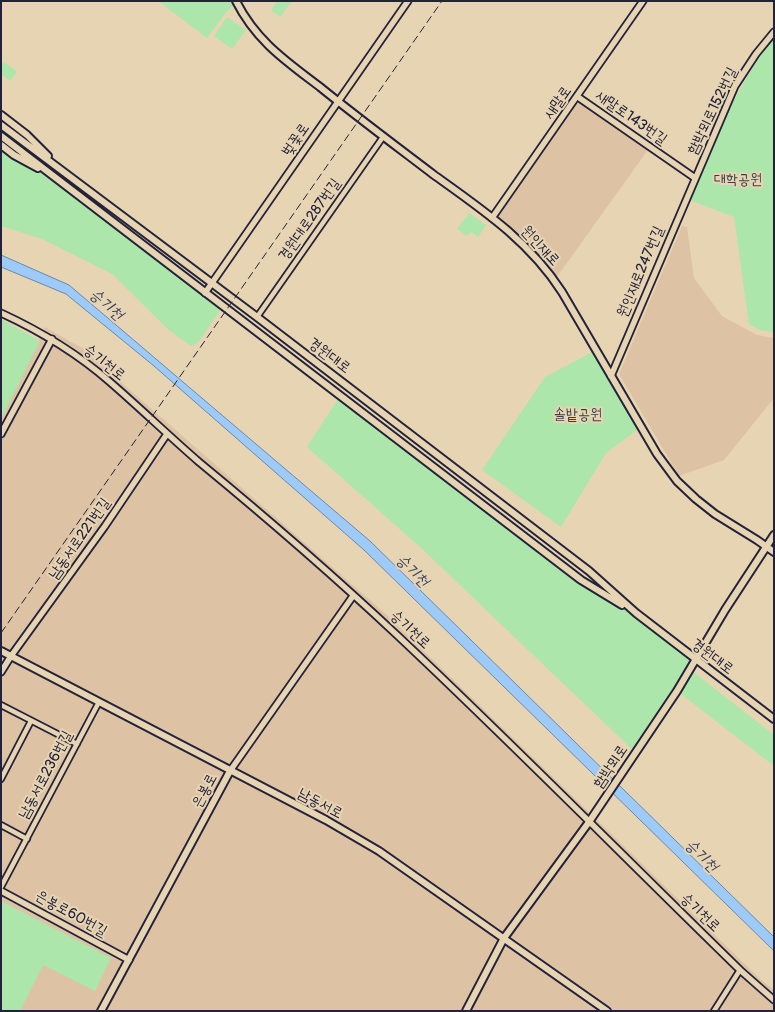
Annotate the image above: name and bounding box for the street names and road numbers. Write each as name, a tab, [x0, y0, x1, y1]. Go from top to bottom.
street label: 함박뫼로152번길	[684, 64, 742, 158]
street label: 새말로	[540, 83, 576, 123]
street label: 새말로143번길	[592, 87, 670, 149]
street label: 벚꽃로	[278, 120, 314, 160]
street label: 경원대로287번길	[275, 175, 345, 265]
street label: 원인재로	[517, 222, 563, 270]
street label: 원인재로247번길	[614, 224, 668, 320]
street label: 경원대로	[304, 334, 354, 378]
street label: 승기천로	[79, 341, 129, 385]
street label: 남동서로221번길	[45, 495, 115, 583]
street label: 승기천로	[386, 607, 434, 653]
street label: 경원대로	[687, 635, 737, 679]
street label: 남동서로236번길	[15, 728, 77, 822]
street label: 함박뫼로	[590, 742, 632, 792]
street label: 은봉로	[189, 771, 221, 811]
street label: 남동서로	[294, 785, 346, 823]
street label: 은봉로60번길	[32, 887, 110, 941]
street label: 승기천로	[676, 890, 724, 936]

